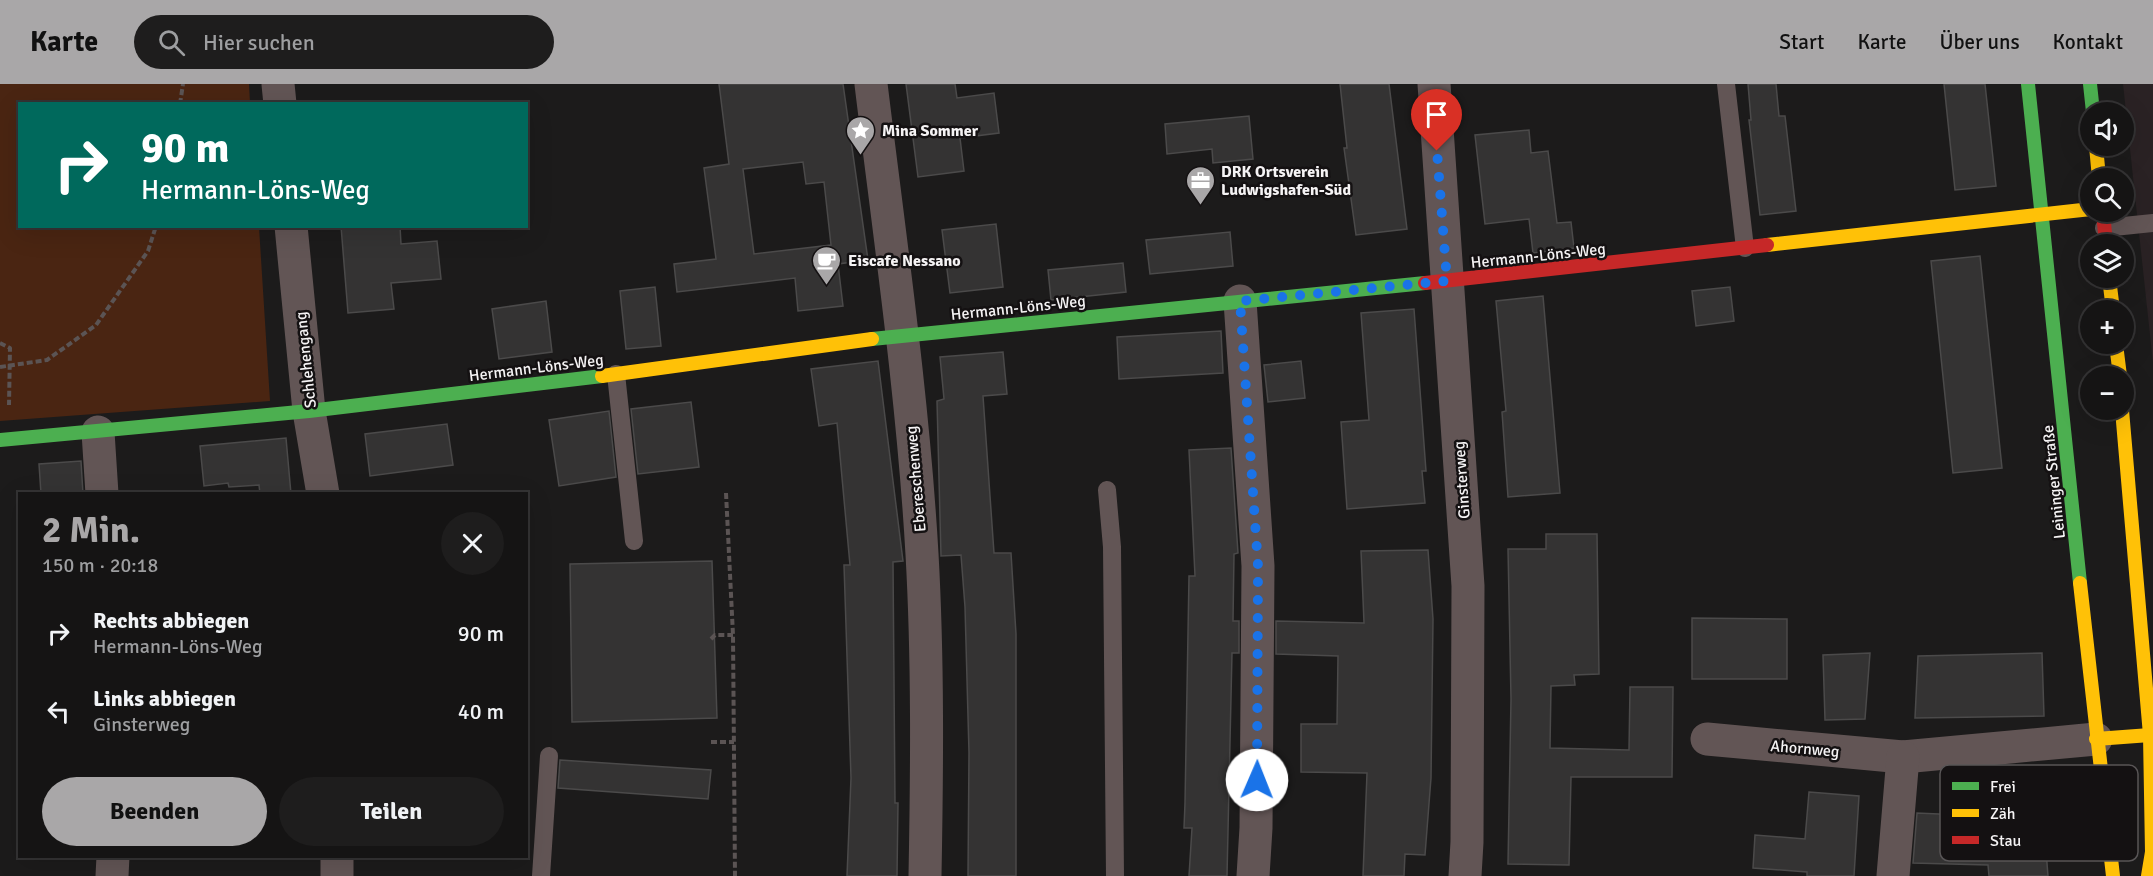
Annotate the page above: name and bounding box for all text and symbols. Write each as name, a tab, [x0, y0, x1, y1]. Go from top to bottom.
search box	[134, 15, 554, 69]
text: Karte	[30, 25, 98, 59]
icon: search	[155, 26, 188, 59]
text: Hier suchen	[203, 29, 315, 56]
text: Start	[1779, 29, 1824, 55]
text: Karte	[1857, 29, 1906, 55]
text: Über uns	[1939, 29, 2020, 55]
text: Kontakt	[2053, 29, 2123, 55]
pin	[1411, 89, 1462, 151]
icon: arrive	[1420, 98, 1453, 131]
map controls	[2080, 102, 2134, 420]
button: sound	[2080, 102, 2134, 156]
place icon: Mina Sommer	[845, 114, 877, 156]
place label: Mina Sommer	[882, 121, 979, 141]
text: 90 m	[141, 123, 230, 174]
icon: right	[42, 126, 120, 204]
place label: DRK Ortsverein Ludwigshafen-Süd	[1221, 162, 1351, 200]
office icon: DRK Ortsverein Ludwigshafen-Süd	[1184, 164, 1216, 206]
button: search	[2080, 168, 2134, 222]
text: Hermann-Löns-Weg	[141, 174, 370, 207]
button: layers	[2080, 234, 2134, 288]
street label: Hermann-Löns-Weg	[1470, 239, 1607, 273]
cafe icon: Eiscafe Nessano	[811, 244, 843, 286]
place label: Eiscafe Nessano	[848, 251, 961, 271]
street label: Hermann-Löns-Weg	[950, 291, 1087, 325]
button: +	[2080, 300, 2134, 354]
street label: Schlehengang	[291, 311, 321, 409]
street label: Hermann-Löns-Weg	[468, 350, 605, 386]
button: −	[2080, 366, 2134, 420]
street label: Leininger Straße	[2038, 424, 2070, 540]
street label: Ebereschenweg	[901, 425, 931, 533]
street label: Ginsterweg	[1449, 440, 1475, 519]
text: 2 Min.	[42, 508, 140, 553]
button: close	[441, 512, 504, 575]
text: 150 m · 20:18	[42, 553, 158, 578]
text: Rechts abbiegen	[93, 607, 249, 634]
icon: right	[42, 617, 75, 650]
text: 90 m	[458, 620, 504, 647]
text: Hermann-Löns-Weg	[93, 634, 263, 659]
text: Links abbiegen	[93, 685, 236, 712]
icon: left	[42, 695, 75, 728]
text: 40 m	[458, 698, 504, 725]
text: Ginsterweg	[93, 712, 190, 737]
street label: Ahornweg	[1770, 736, 1840, 762]
position arrow	[1225, 748, 1289, 812]
legend	[1940, 765, 2138, 861]
button: Beenden	[42, 777, 267, 846]
button: Teilen	[279, 777, 504, 846]
text: Frei	[1990, 777, 2016, 797]
text: Zäh	[1990, 804, 2016, 824]
text: Stau	[1990, 831, 2021, 851]

